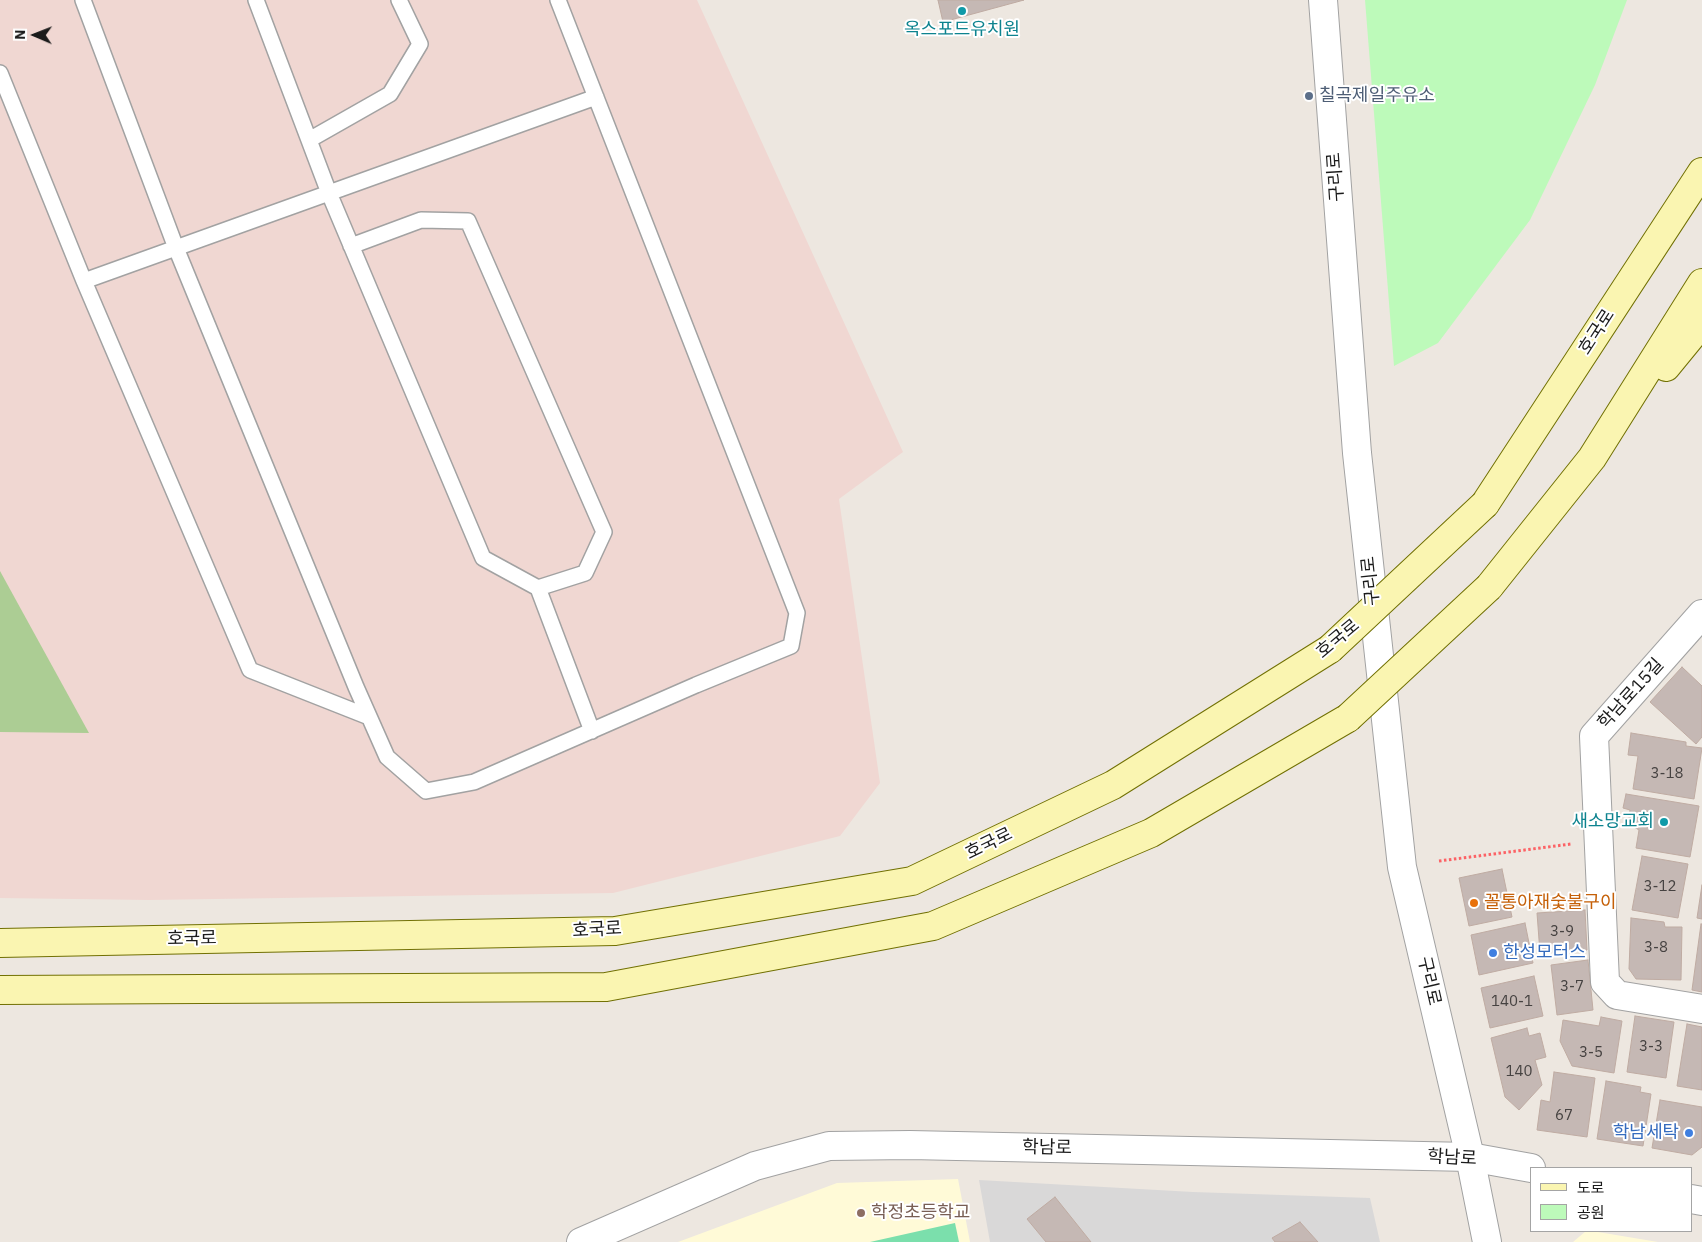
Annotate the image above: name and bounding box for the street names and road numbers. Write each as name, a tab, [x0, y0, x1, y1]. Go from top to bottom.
street label: 구리로	[1323, 151, 1349, 203]
street label: 호국로	[1574, 305, 1620, 359]
street label: 구리로	[1358, 555, 1384, 607]
street label: 호국로	[1312, 615, 1364, 663]
street label: 학남로15길	[1594, 654, 1668, 734]
street label: 호국로	[962, 823, 1016, 865]
street label: 호국로	[572, 918, 622, 942]
street label: 호국로	[167, 928, 217, 950]
street label: 구리로	[1413, 954, 1445, 1008]
street label: 학남로	[1022, 1137, 1072, 1159]
street label: 학남로	[1427, 1146, 1477, 1170]

